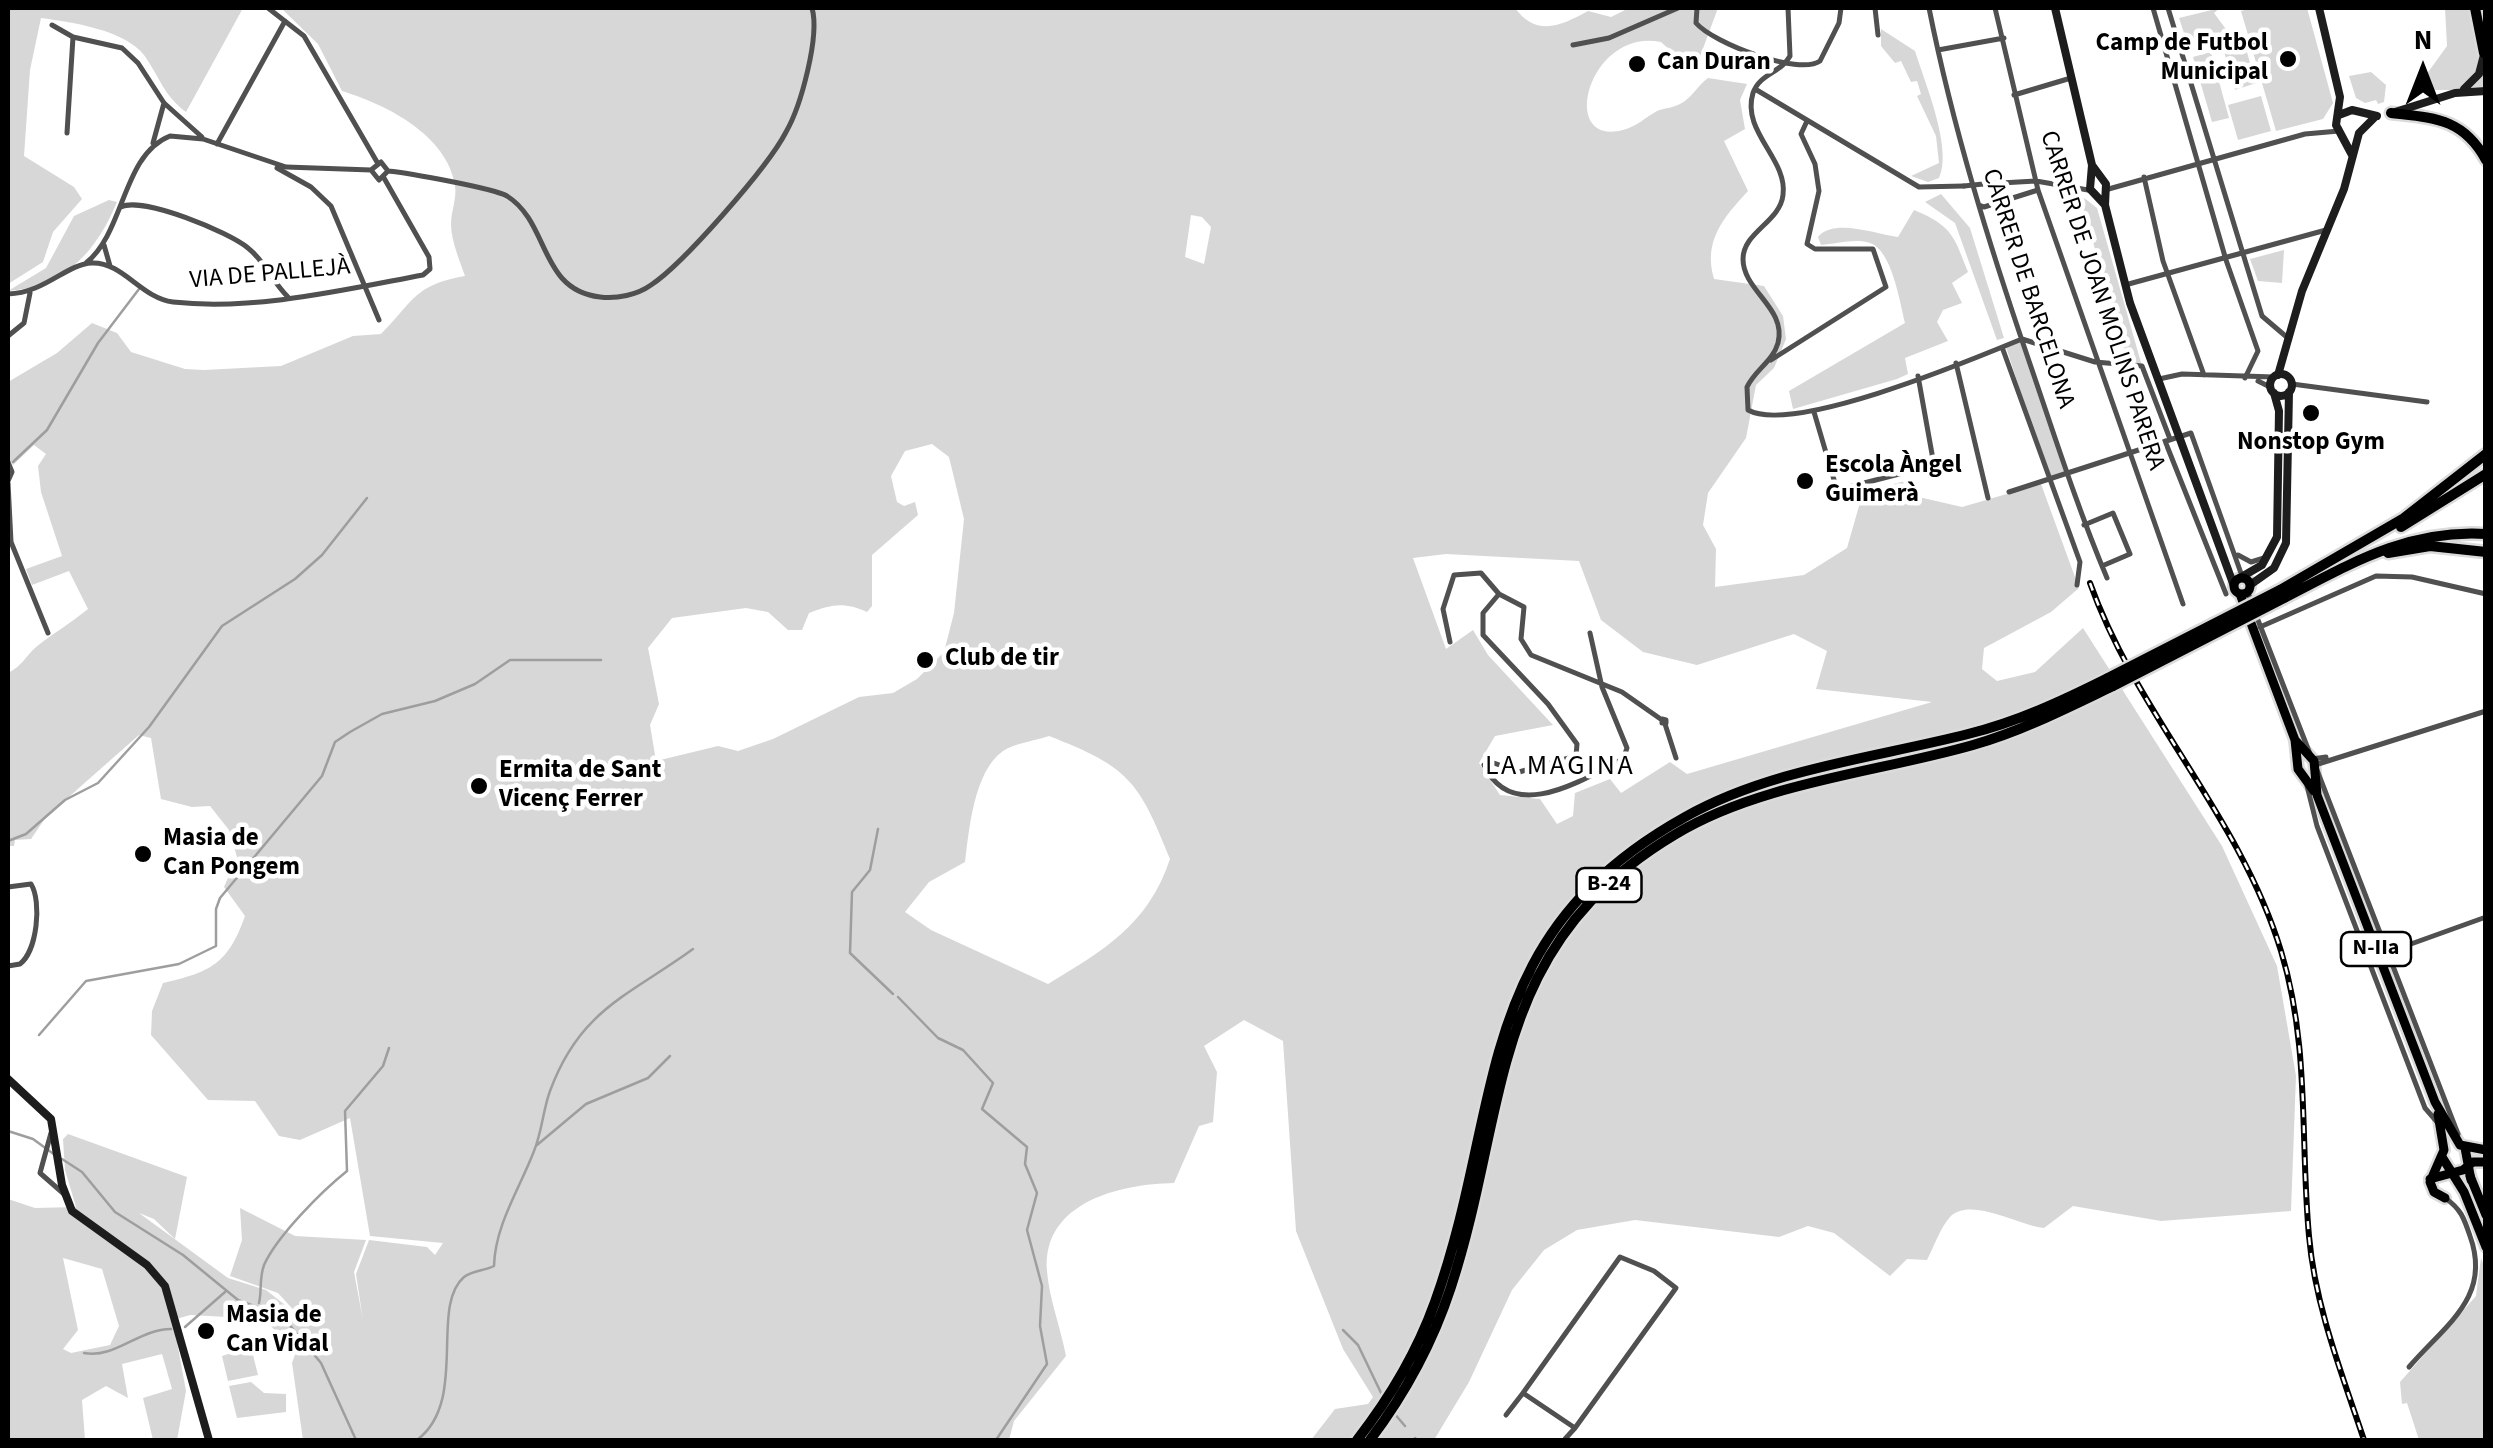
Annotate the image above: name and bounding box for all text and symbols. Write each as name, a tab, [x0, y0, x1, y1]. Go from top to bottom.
north arrow	[2373, 20, 2473, 120]
text: N	[2414, 20, 2432, 60]
place label: Camp de Futbol Municipal	[2095, 30, 2268, 89]
marker: Camp de Futbol Municipal	[2277, 48, 2299, 70]
place label: Can Duran	[1657, 49, 1771, 79]
marker: Can Duran	[1626, 53, 1648, 75]
street label: CARRER DE JOAN MOLINS PARERA	[2032, 128, 2170, 474]
street label: CARRER DE BARCELONA	[1974, 165, 2080, 413]
street label: VIA DE PALLEJÀ	[188, 253, 352, 297]
marker: Nonstop Gym	[2300, 402, 2322, 424]
place label: Nonstop Gym	[2237, 429, 2385, 459]
place label: Escola Àngel Guimerà	[1825, 452, 1962, 511]
marker: Escola Àngel Guimerà	[1794, 470, 1816, 492]
place label: Club de tir	[945, 645, 1059, 675]
marker: Club de tir	[914, 649, 936, 671]
district label: LA MAGINA	[1485, 751, 1635, 785]
place label: Ermita de Sant Vicenç Ferrer	[499, 757, 661, 816]
marker: Ermita de Sant Vicenç Ferrer	[468, 775, 490, 797]
place label: Masia de Can Pongem	[163, 825, 300, 884]
marker: Masia de Can Pongem	[132, 843, 154, 865]
road number: B-24	[1576, 868, 1642, 902]
road number: N-IIa	[2341, 932, 2411, 966]
place label: Masia de Can Vidal	[226, 1302, 328, 1361]
marker: Masia de Can Vidal	[195, 1320, 217, 1342]

